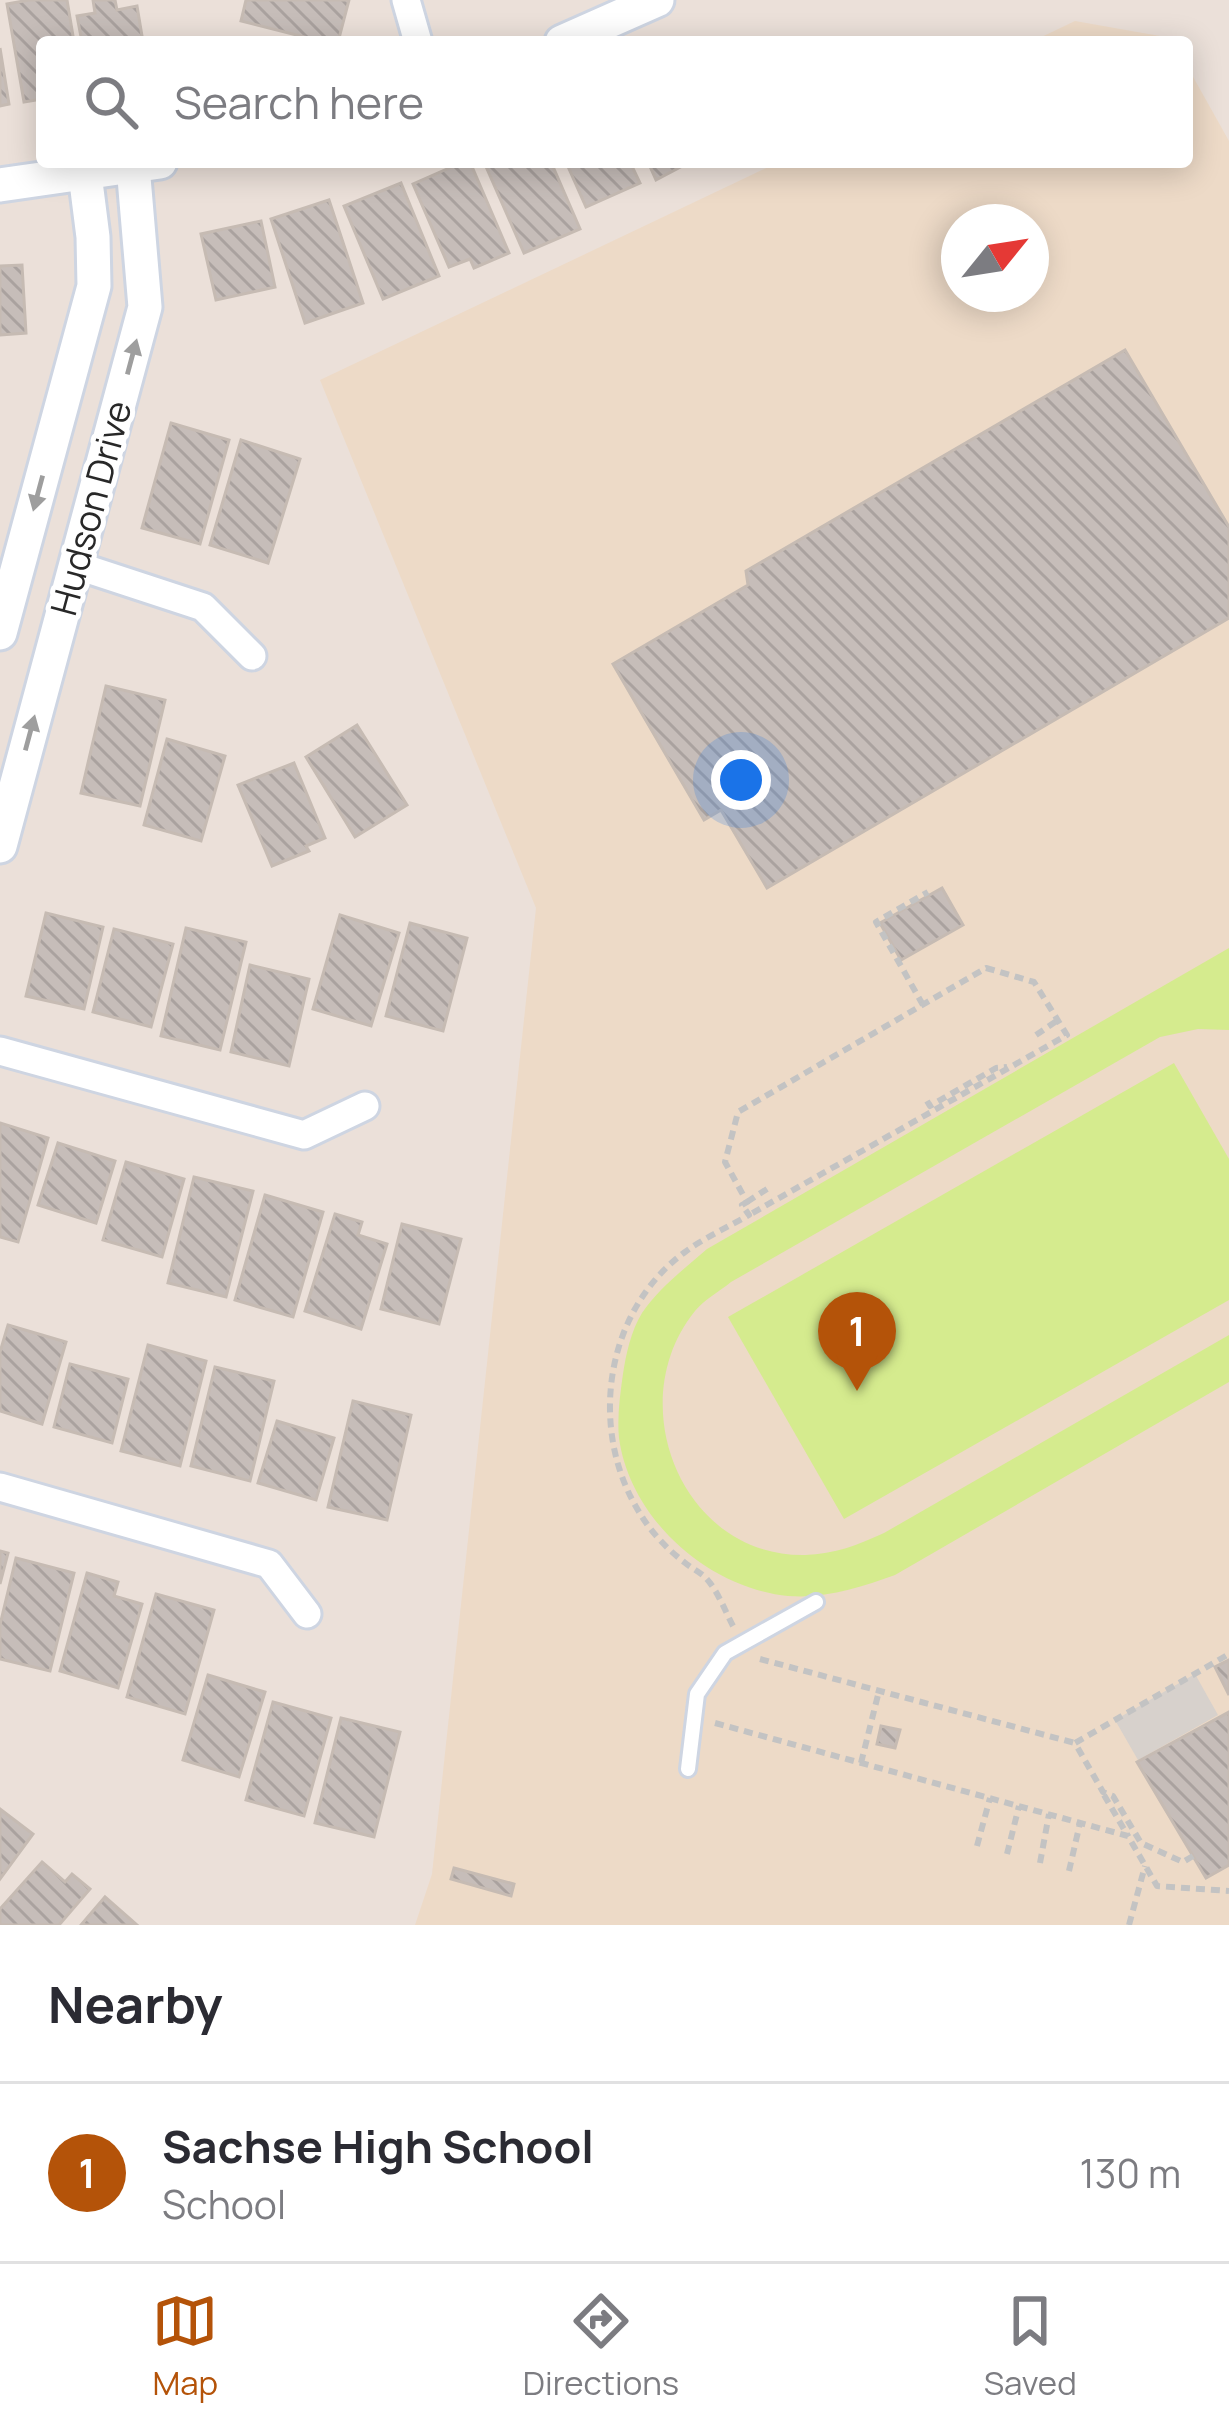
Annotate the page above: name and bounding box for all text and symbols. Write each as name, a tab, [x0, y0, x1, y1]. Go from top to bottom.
search box	[36, 36, 1193, 168]
icon: search	[78, 69, 144, 135]
text: Search here	[174, 71, 424, 133]
north arrow	[941, 204, 1049, 312]
one-way arrow	[123, 338, 142, 375]
street label: Hudson Drive	[38, 395, 143, 621]
one-way arrow	[28, 474, 47, 511]
one-way arrow	[22, 714, 41, 751]
your location	[711, 750, 771, 810]
pin: 1	[818, 1292, 896, 1391]
text: Nearby	[48, 1969, 223, 2038]
text: Sachse High School	[162, 2115, 594, 2177]
text: 1	[78, 2146, 96, 2200]
text: 130 m	[1080, 2146, 1181, 2200]
text: School	[162, 2177, 286, 2231]
tab: Map	[152, 2288, 218, 2405]
tab: Directions	[523, 2288, 679, 2405]
tab: Saved	[984, 2288, 1077, 2405]

